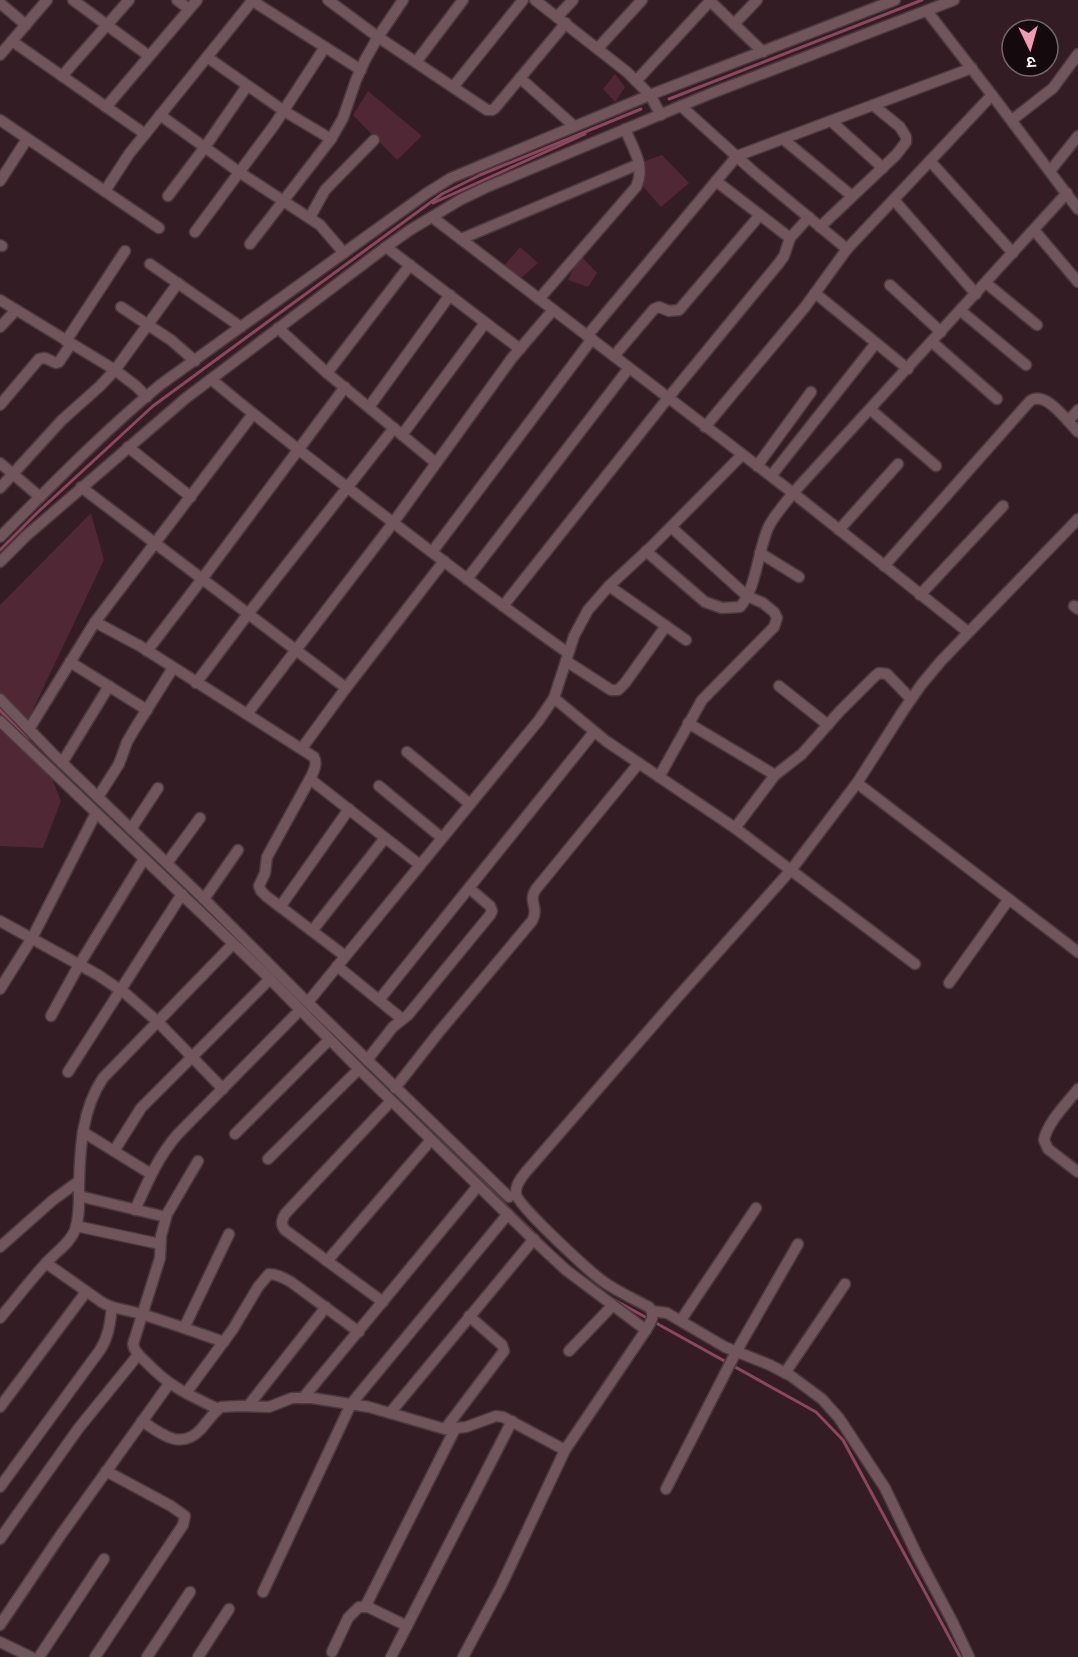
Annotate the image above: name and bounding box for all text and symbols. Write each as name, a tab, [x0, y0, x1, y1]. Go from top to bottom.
north arrow	[1000, 18, 1060, 78]
text: उ	[1025, 51, 1037, 73]

